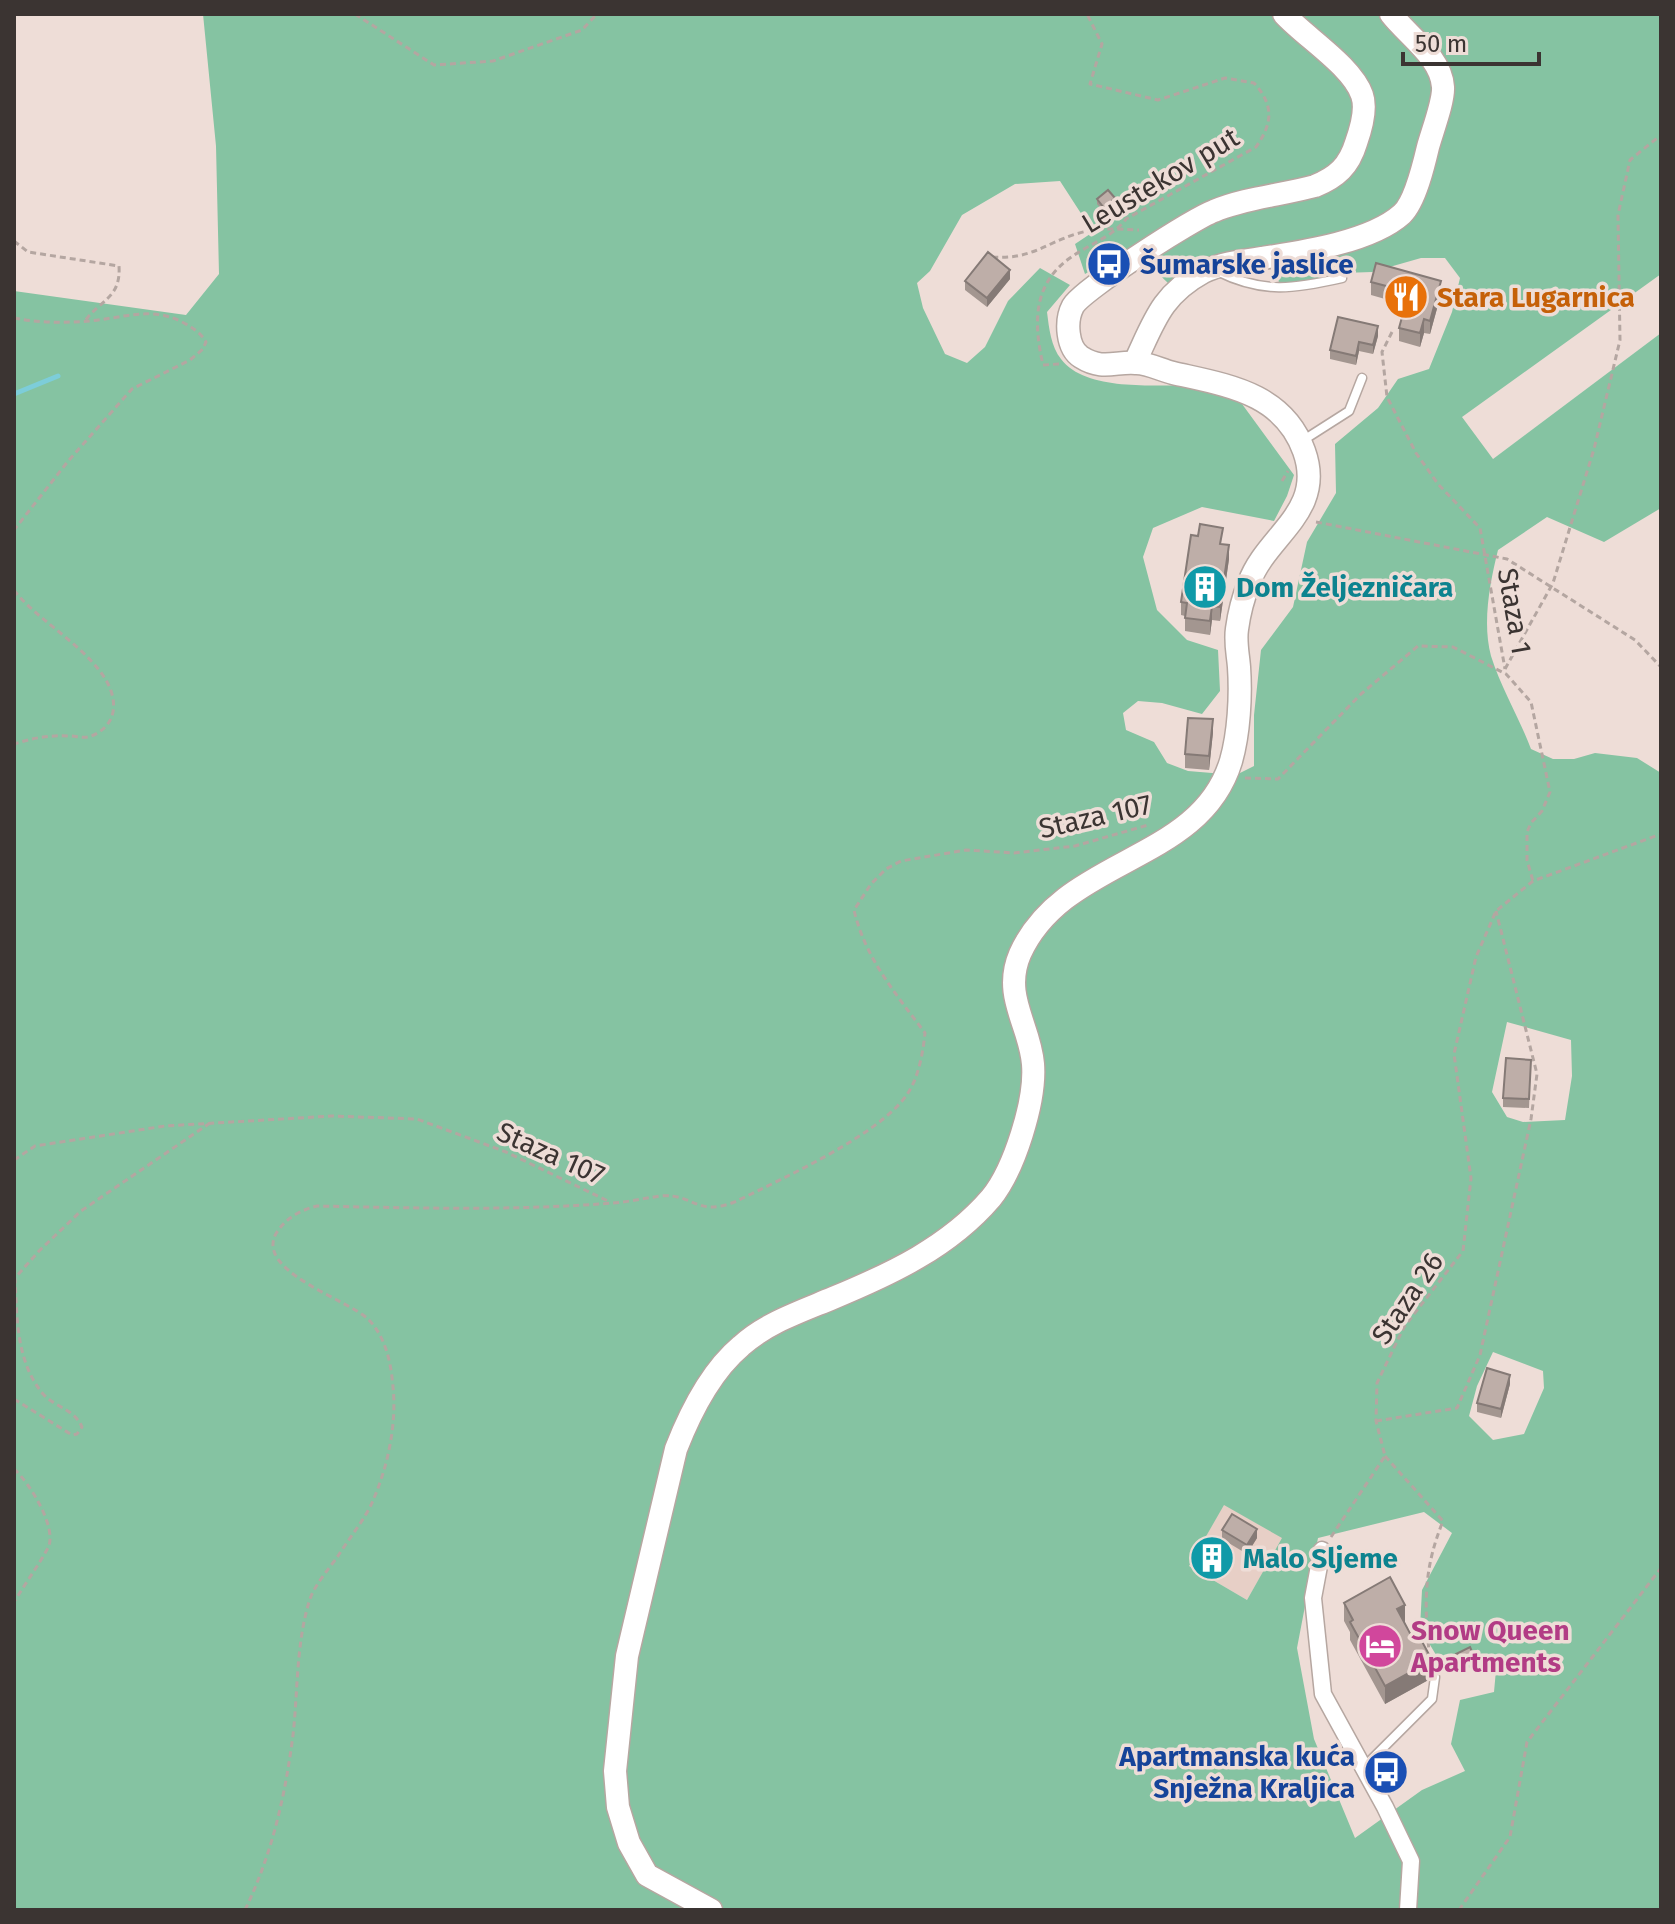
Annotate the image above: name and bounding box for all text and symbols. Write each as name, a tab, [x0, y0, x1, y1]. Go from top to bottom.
scale bar	[1403, 16, 1539, 66]
text: 50 m	[1415, 30, 1467, 58]
street label: Leustekov put	[1076, 120, 1246, 240]
bus stop icon: Šumarske jaslice	[1085, 240, 1133, 288]
place label: Šumarske jaslice	[1140, 247, 1354, 281]
restaurant icon: Stara Lugarnica	[1382, 273, 1430, 321]
place label: Stara Lugarnica	[1437, 281, 1635, 314]
building icon: Dom Željezničara	[1181, 563, 1229, 611]
street label: Staza 1	[1491, 565, 1538, 657]
place label: Dom Željezničara	[1236, 571, 1453, 604]
street label: Staza 107	[1036, 788, 1155, 845]
street label: Staza 107	[492, 1115, 610, 1192]
street label: Staza 26	[1365, 1246, 1450, 1350]
building icon: Malo Sljeme	[1188, 1534, 1236, 1582]
place label: Malo Sljeme	[1243, 1542, 1398, 1575]
place label: Snow Queen Apartments	[1410, 1614, 1570, 1679]
hotel icon: Snow Queen Apartments	[1356, 1622, 1404, 1670]
place label: Apartmanska kuća Snježna Kraljica	[1118, 1740, 1355, 1805]
bus stop icon: Apartmanska kuća Snježna Kraljica	[1362, 1748, 1410, 1796]

